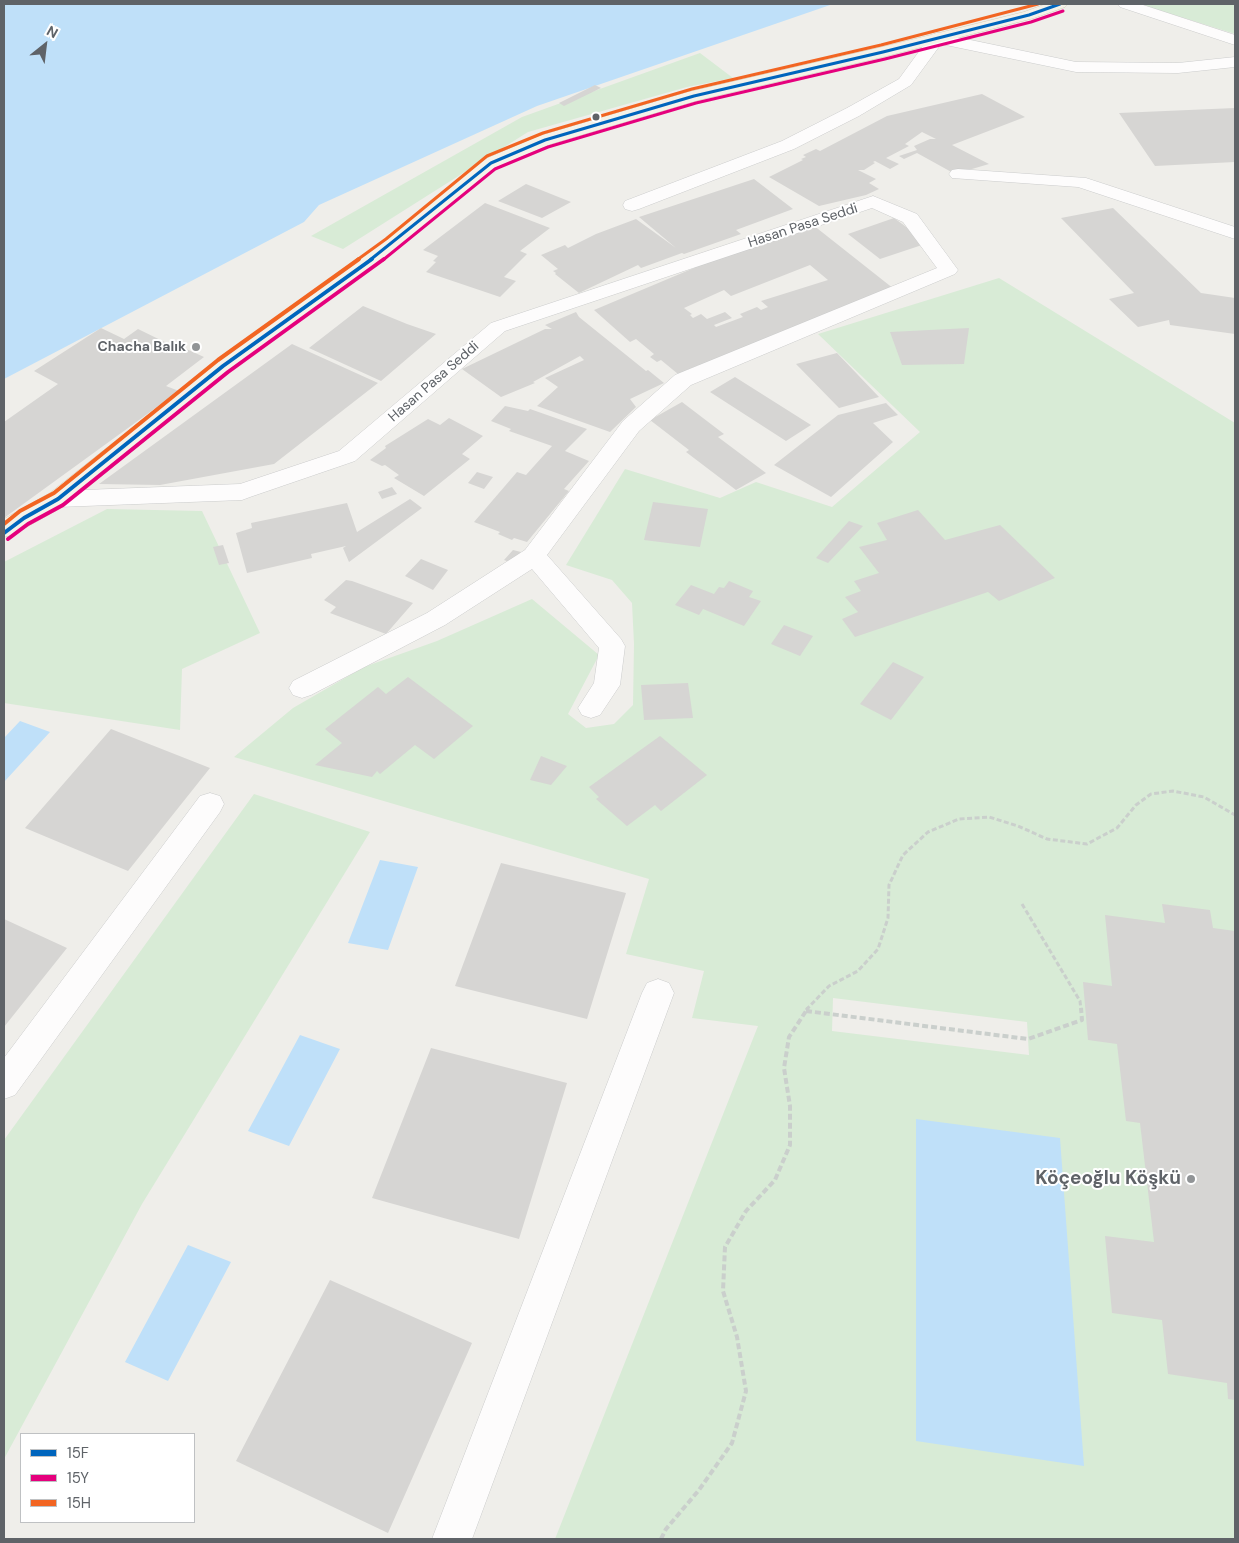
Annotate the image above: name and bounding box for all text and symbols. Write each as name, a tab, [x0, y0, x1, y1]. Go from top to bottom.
north arrow	[20, 20, 70, 70]
text: N	[43, 22, 61, 42]
unlabelled marker	[591, 112, 601, 122]
street label: Hasan Pasa Seddi	[746, 200, 860, 252]
street label: Hasan Pasa Seddi	[385, 338, 483, 426]
place label: Chacha Balık	[97, 339, 186, 355]
marker: Chacha Balık	[190, 341, 202, 353]
place label: Köçeoğlu Köşkü	[1035, 1168, 1181, 1190]
marker: Köçeoğlu Köşkü	[1185, 1173, 1197, 1185]
legend	[20, 1433, 195, 1523]
text: 15F	[67, 1443, 89, 1463]
text: 15Y	[67, 1468, 89, 1488]
text: 15H	[67, 1493, 91, 1513]

